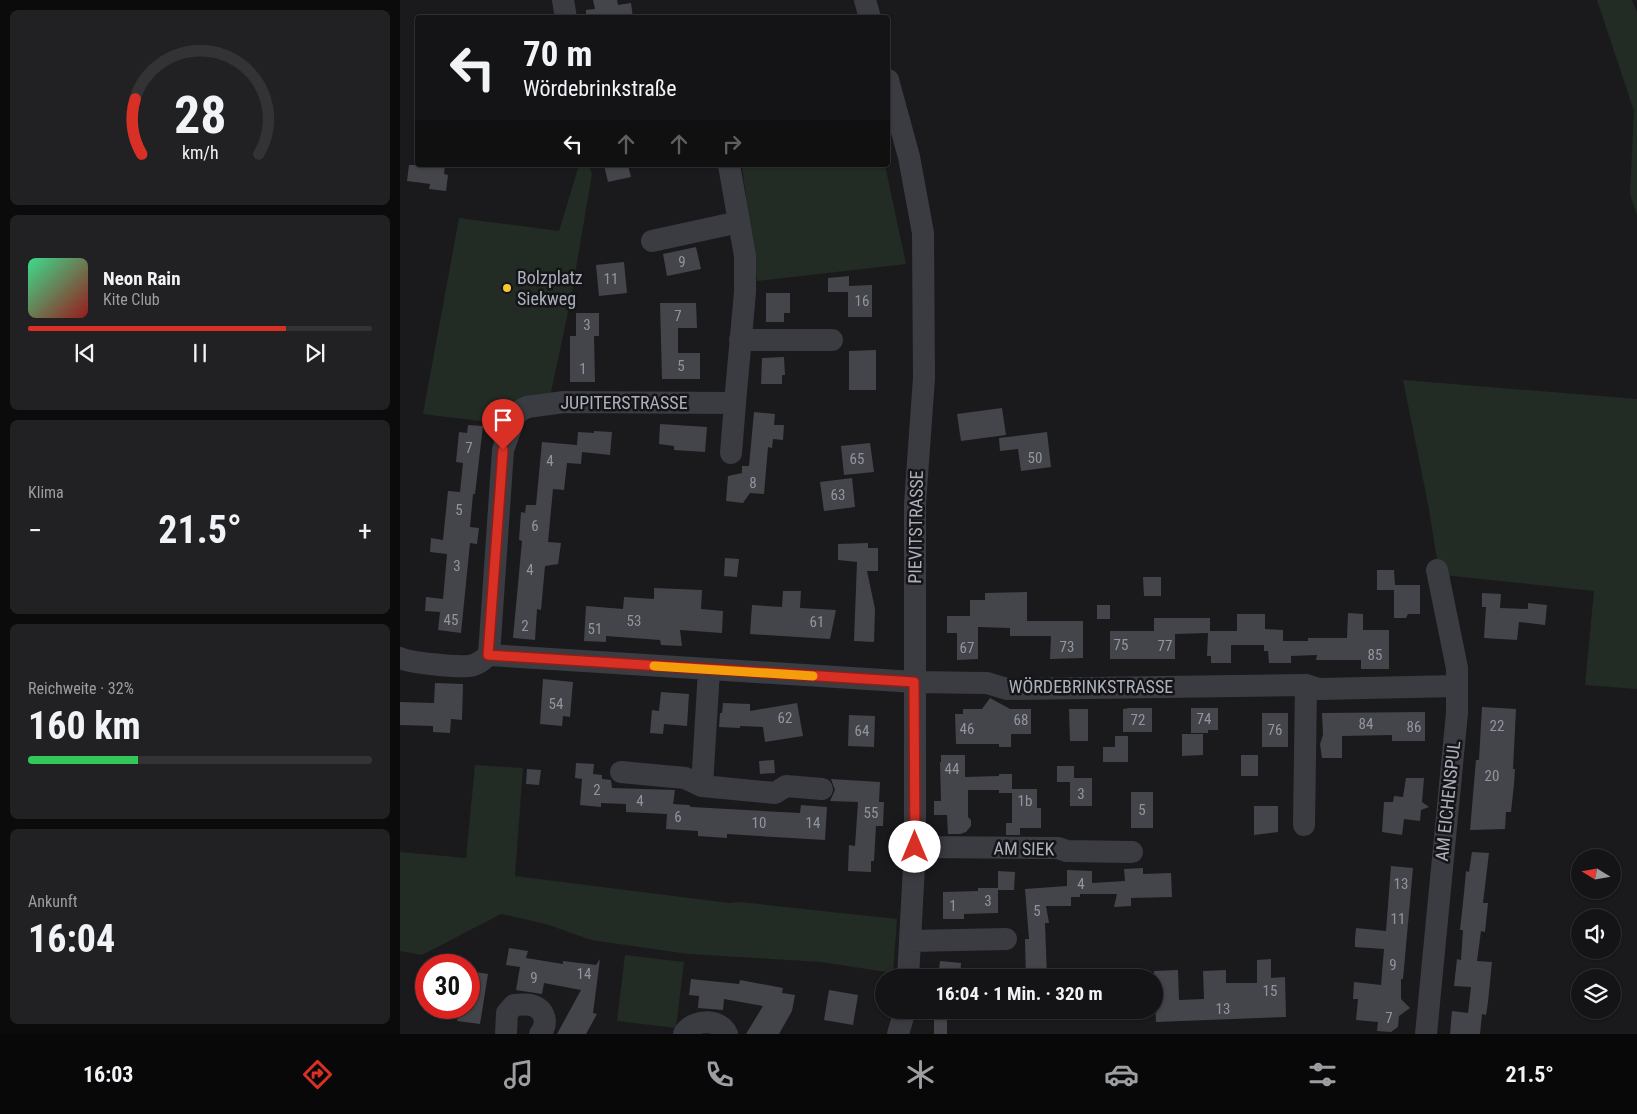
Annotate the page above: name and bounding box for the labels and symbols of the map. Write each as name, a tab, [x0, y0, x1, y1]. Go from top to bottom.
house number: 9	[678, 253, 686, 271]
place label: Bolzplatz Siekweg	[517, 267, 583, 309]
house number: 11	[604, 270, 618, 288]
marker: Bolzplatz Siekweg	[501, 282, 513, 294]
house number: 16	[855, 292, 869, 310]
house number: 7	[674, 307, 682, 325]
house number: 3	[583, 316, 591, 334]
house number: 5	[677, 357, 685, 375]
house number: 1	[579, 360, 587, 378]
street label: JUPITERSTRASSE	[560, 392, 688, 413]
pin	[482, 399, 524, 450]
house number: 7	[465, 439, 473, 457]
house number: 50	[1028, 449, 1042, 467]
house number: 65	[850, 450, 864, 468]
house number: 4	[546, 452, 554, 470]
street label: PIEVITSTRASSE	[904, 470, 927, 584]
house number: 8	[749, 474, 757, 492]
house number: 63	[831, 486, 845, 504]
house number: 5	[455, 501, 463, 519]
house number: 6	[531, 517, 539, 535]
house number: 3	[453, 557, 461, 575]
house number: 4	[526, 561, 534, 579]
house number: 45	[444, 611, 458, 629]
house number: 53	[627, 612, 641, 630]
house number: 61	[810, 613, 824, 631]
house number: 2	[521, 617, 529, 635]
house number: 51	[588, 620, 602, 638]
house number: 75	[1114, 636, 1128, 654]
house number: 77	[1158, 637, 1172, 655]
house number: 73	[1060, 638, 1074, 656]
house number: 67	[960, 639, 974, 657]
house number: 85	[1368, 646, 1382, 664]
street label: WÖRDEBRINKSTRASSE	[1009, 676, 1173, 697]
house number: 54	[549, 695, 563, 713]
house number: 62	[778, 709, 792, 727]
house number: 74	[1197, 710, 1211, 728]
house number: 68	[1014, 711, 1028, 729]
house number: 72	[1131, 711, 1145, 729]
house number: 84	[1359, 715, 1373, 733]
house number: 22	[1490, 717, 1504, 735]
house number: 86	[1407, 718, 1421, 736]
house number: 46	[960, 720, 974, 738]
house number: 76	[1268, 721, 1282, 739]
house number: 64	[855, 722, 869, 740]
street label: AM EICHENSPUL	[1431, 739, 1464, 862]
house number: 44	[945, 760, 959, 778]
house number: 20	[1485, 767, 1499, 785]
house number: 2	[593, 781, 601, 799]
house number: 3	[1077, 785, 1085, 803]
house number: 4	[636, 792, 644, 810]
house number: 1b	[1018, 792, 1032, 810]
house number: 5	[1138, 801, 1146, 819]
house number: 55	[864, 804, 878, 822]
house number: 6	[674, 808, 682, 826]
house number: 10	[752, 814, 766, 832]
house number: 14	[806, 814, 820, 832]
position arrow	[888, 820, 940, 872]
street label: AM SIEK	[993, 837, 1055, 860]
north arrow	[1571, 849, 1621, 899]
house number: 4	[1077, 875, 1085, 893]
house number: 13	[1394, 875, 1408, 893]
house number: 3	[984, 892, 992, 910]
house number: 1	[949, 897, 957, 915]
house number: 5	[1033, 902, 1041, 920]
house number: 11	[1391, 910, 1405, 928]
speed limit sign: 30	[415, 954, 480, 1019]
house number: 9	[1389, 956, 1397, 974]
house number: 14	[577, 965, 591, 983]
house number: 9	[530, 969, 538, 987]
house number: 15	[1263, 982, 1277, 1000]
house number: 13	[1216, 1000, 1230, 1018]
house number: 7	[1385, 1009, 1393, 1027]

